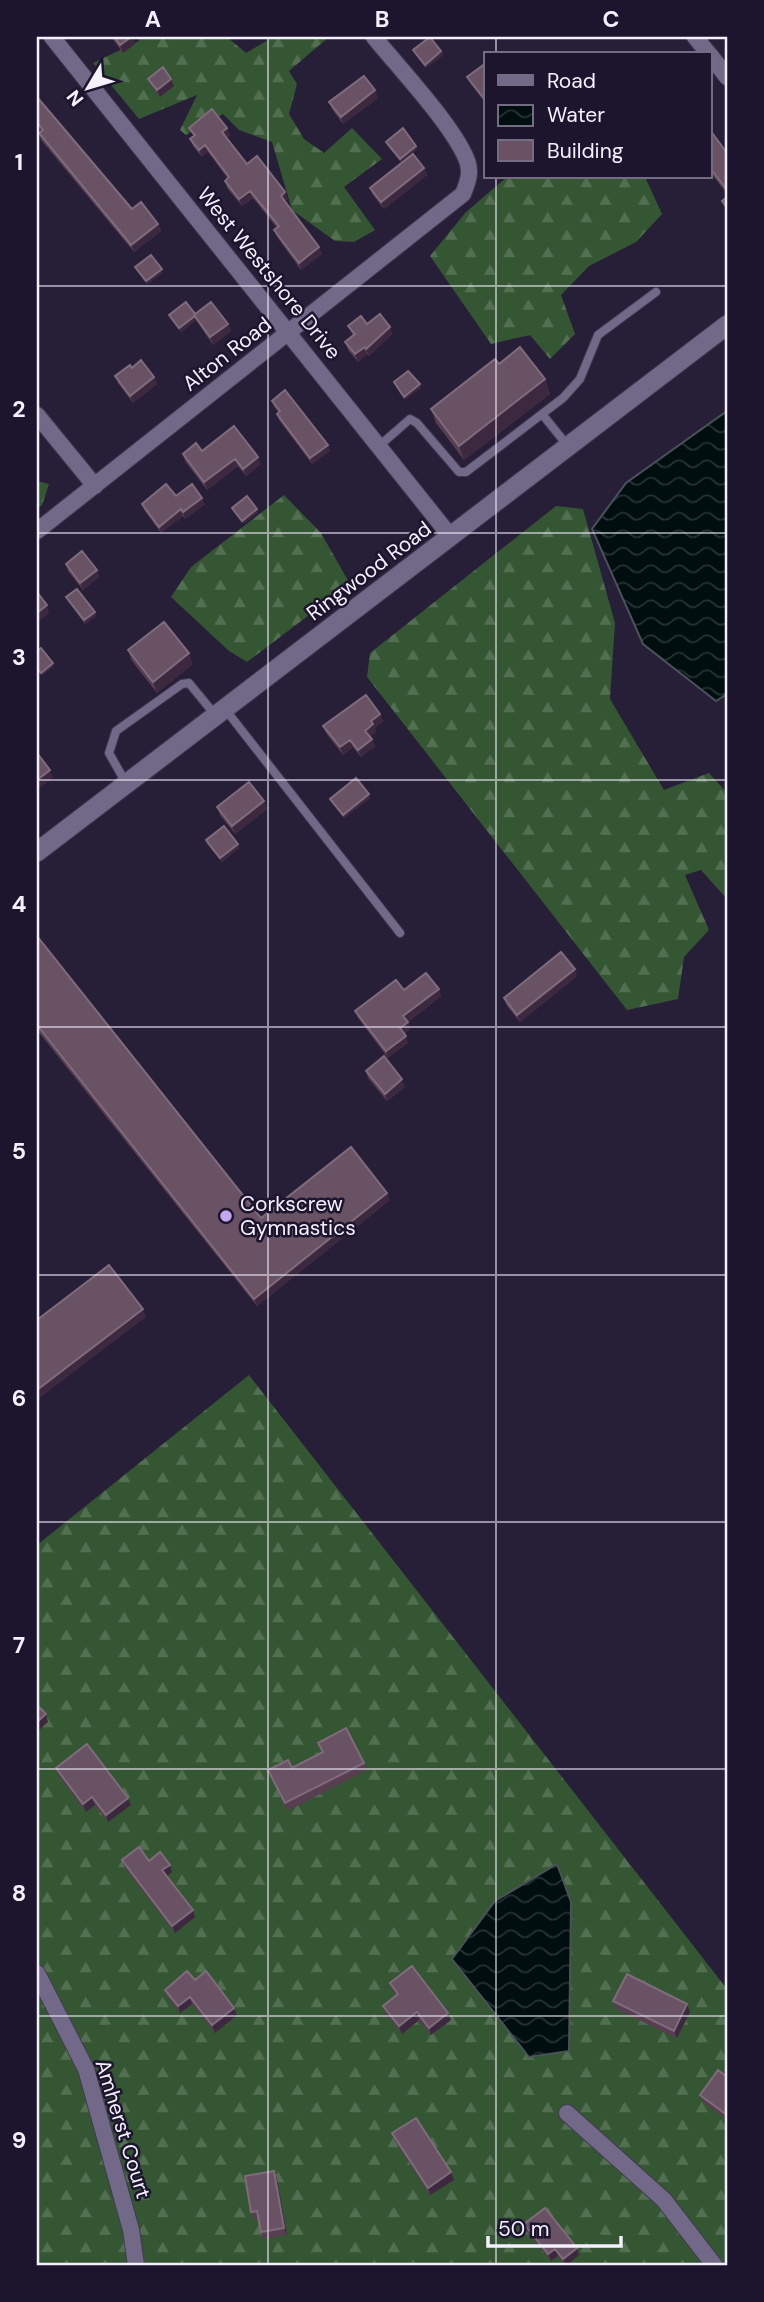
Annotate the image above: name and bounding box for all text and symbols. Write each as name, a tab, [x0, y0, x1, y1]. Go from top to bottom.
text: A	[145, 4, 161, 34]
text: B	[375, 4, 389, 34]
text: C	[603, 4, 619, 34]
north arrow	[52, 52, 122, 122]
legend	[484, 52, 712, 178]
text: Road	[547, 67, 596, 95]
text: N	[61, 85, 89, 111]
text: Water	[547, 101, 605, 129]
text: Building	[547, 137, 624, 165]
text: 1	[15, 147, 23, 177]
street label: West Westshore Drive	[191, 181, 347, 365]
street label: Alton Road	[177, 310, 277, 398]
text: 2	[12, 394, 26, 424]
street label: Ringwood Road	[301, 515, 437, 627]
text: 3	[12, 642, 26, 672]
text: 4	[12, 889, 27, 919]
text: 5	[12, 1136, 26, 1166]
place label: Corkscrew Gymnastics	[240, 1190, 356, 1242]
marker: Corkscrew Gymnastics	[218, 1208, 234, 1224]
text: 6	[12, 1383, 26, 1413]
text: 7	[13, 1630, 25, 1660]
text: 8	[12, 1878, 26, 1908]
street label: Amherst Court	[89, 2056, 157, 2202]
text: 9	[12, 2125, 26, 2155]
scale bar	[488, 2204, 620, 2248]
text: 50 m	[498, 2215, 549, 2243]

